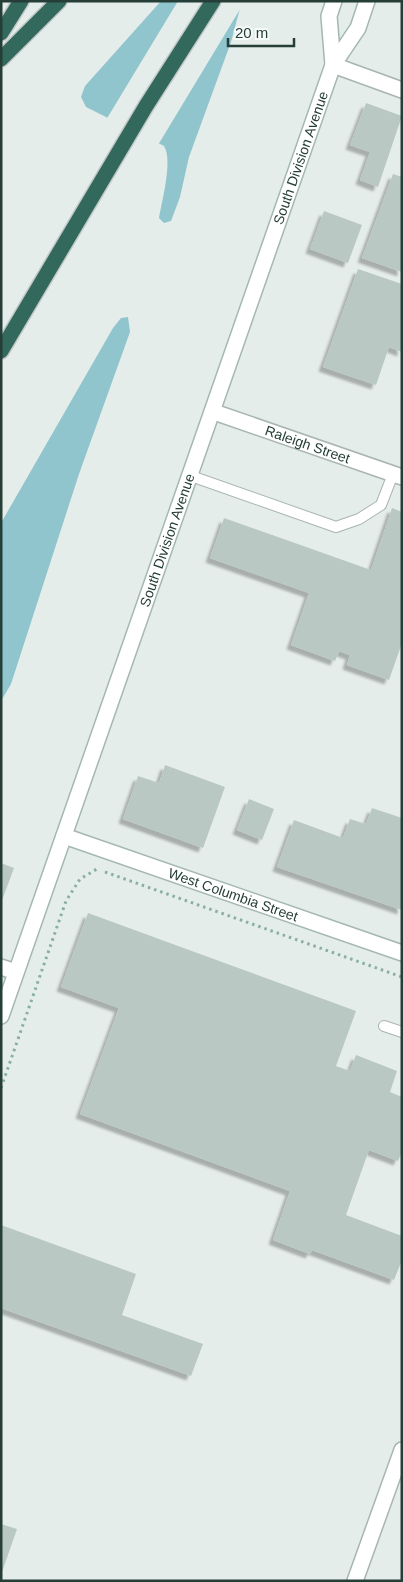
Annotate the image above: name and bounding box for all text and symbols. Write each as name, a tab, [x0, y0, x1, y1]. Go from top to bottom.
scale bar	[228, 15, 294, 47]
text: 20 m	[235, 24, 268, 41]
street label: South Division Avenue	[270, 89, 331, 227]
street label: Raleigh Street	[263, 422, 352, 466]
street label: South Division Avenue	[136, 471, 198, 609]
street label: West Columbia Street	[166, 865, 300, 924]

